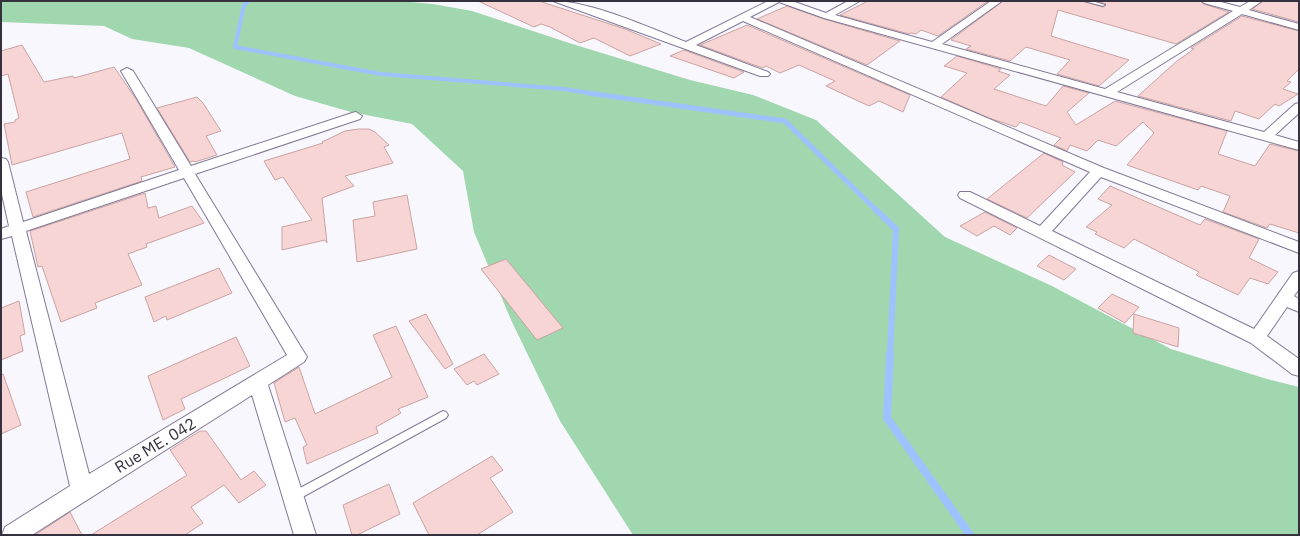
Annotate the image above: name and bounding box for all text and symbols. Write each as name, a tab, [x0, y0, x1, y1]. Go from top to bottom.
street label: Rue ME. 042	[111, 413, 199, 477]

